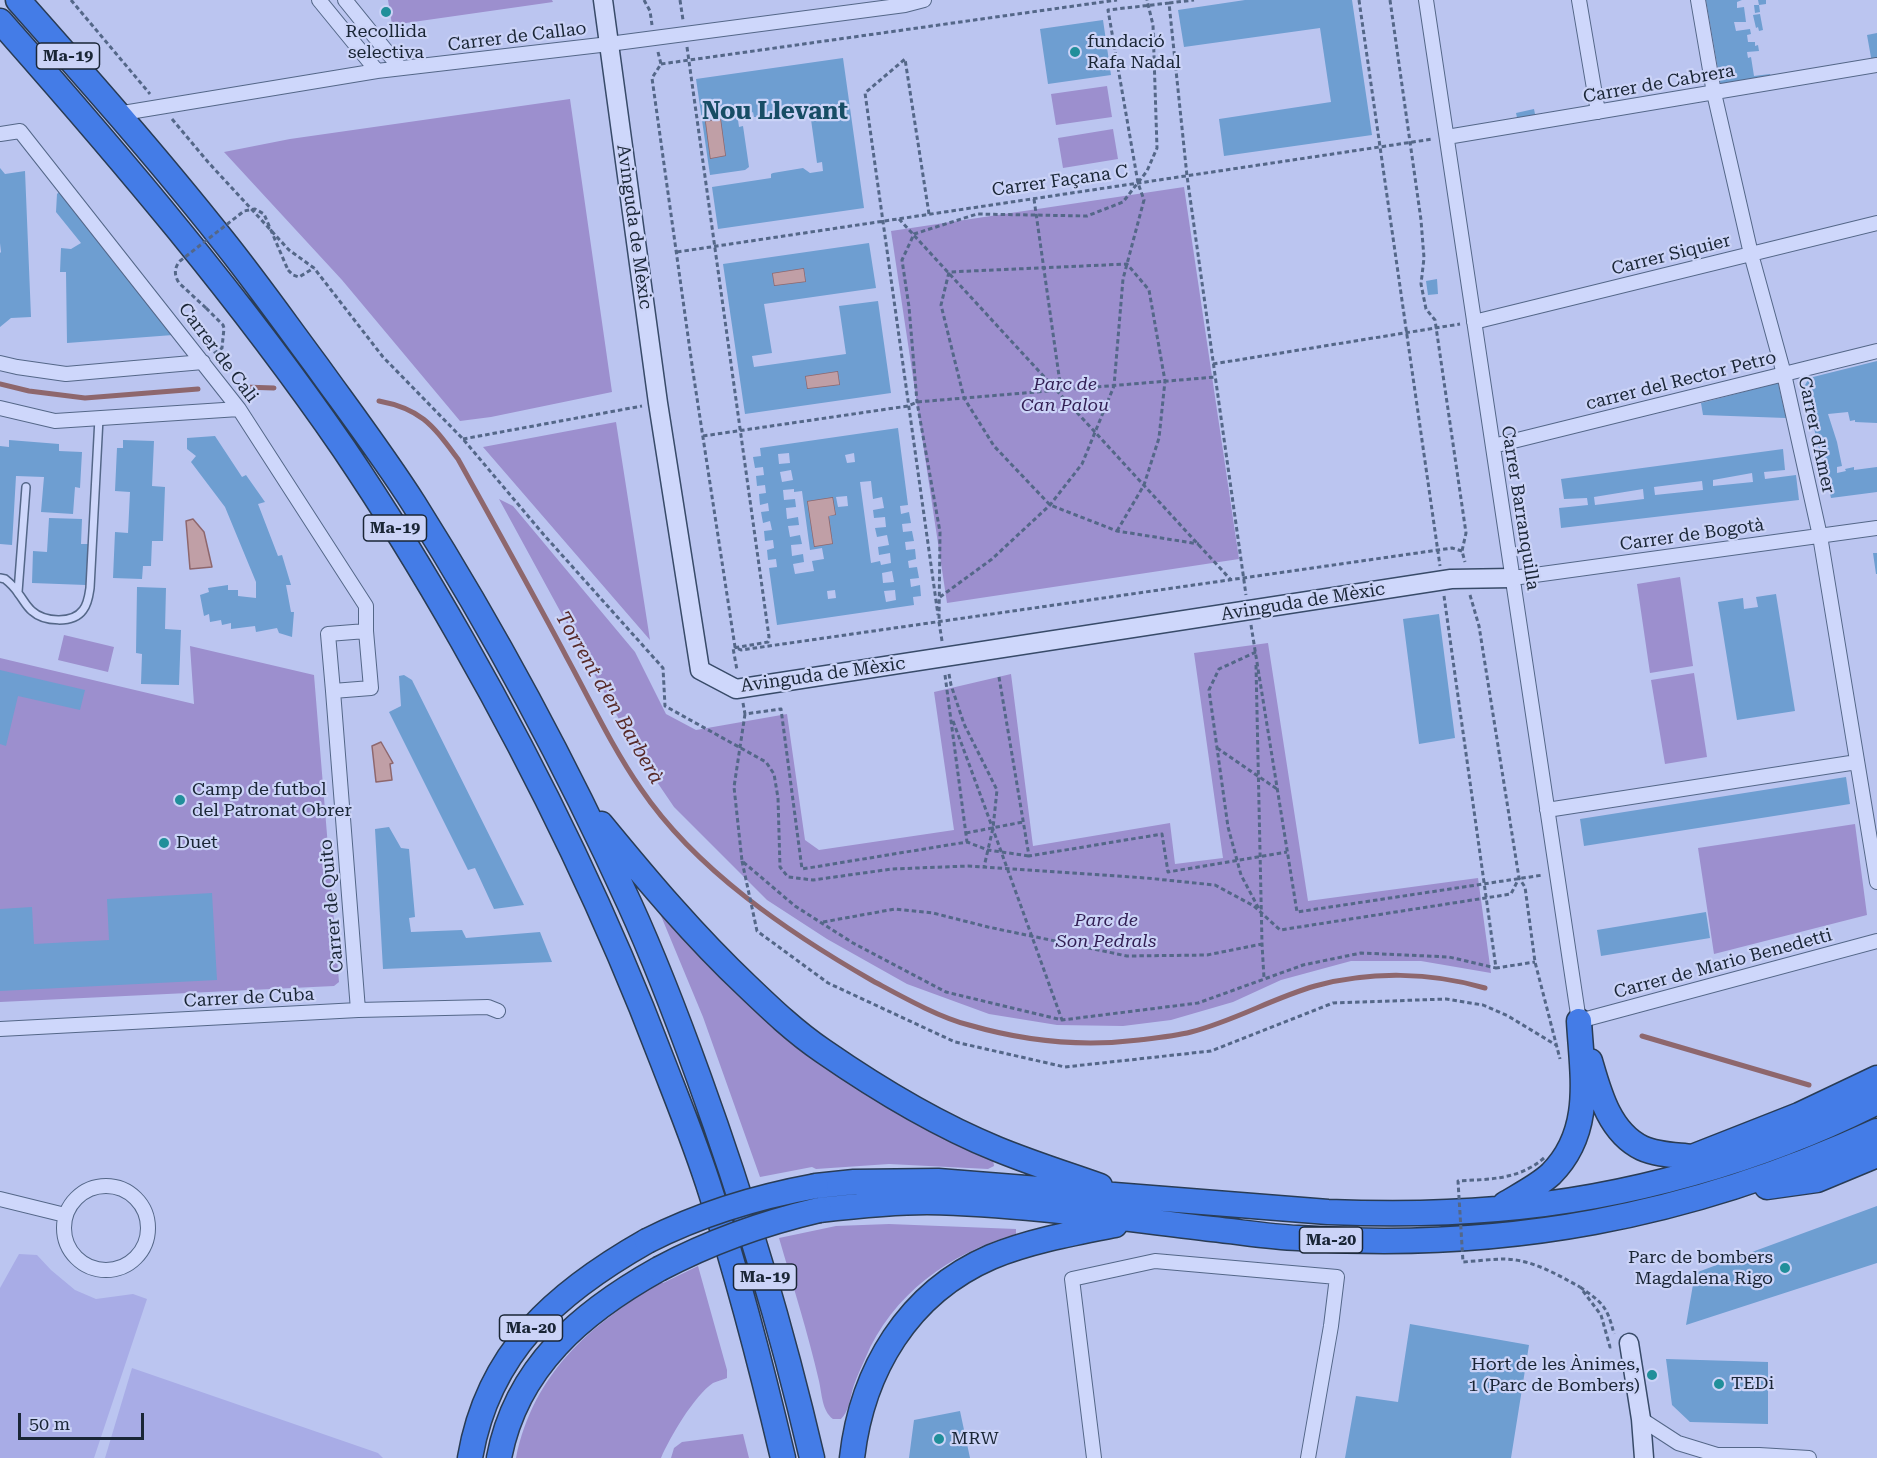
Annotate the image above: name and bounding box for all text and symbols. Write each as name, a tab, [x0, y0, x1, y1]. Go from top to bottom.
marker: Recollida selectiva	[379, 5, 393, 19]
street label: Carrer de Callao	[446, 18, 588, 56]
place label: Recollida selectiva	[345, 21, 427, 63]
place label: fundació Rafa Nadal	[1087, 31, 1181, 74]
road number: Ma-19	[36, 43, 100, 69]
marker: fundació Rafa Nadal	[1068, 45, 1082, 59]
street label: Carrer de Cabrera	[1582, 60, 1736, 108]
district label: Nou Llevant	[702, 98, 848, 126]
street label: Avinguda de Mèxic	[612, 143, 656, 311]
street label: Carrer Façana C	[991, 161, 1129, 201]
street label: Carrer Siquier	[1609, 230, 1733, 280]
street label: Carrer de Cali	[174, 299, 262, 407]
street label: carrer del Rector Petro	[1584, 347, 1778, 415]
park label: Parc de Can Palou	[1021, 374, 1109, 416]
street label: Carrer d'Amer	[1793, 375, 1839, 495]
street label: Carrer Barranquilla	[1496, 424, 1544, 592]
street label: Carrer de Bogotà	[1619, 514, 1765, 556]
road number: Ma-19	[364, 515, 426, 541]
street label: Avinguda de Mèxic	[1219, 578, 1387, 626]
water label: Torrent d'en Barberà	[550, 607, 668, 789]
street label: Avinguda de Mèxic	[739, 653, 907, 697]
place label: Camp de futbol del Patronat Obrer	[192, 779, 352, 822]
marker: Camp de futbol del Patronat Obrer	[173, 793, 187, 807]
place label: Duet	[176, 832, 218, 854]
marker: Duet	[157, 836, 171, 850]
street label: Carrer de Quito	[315, 838, 349, 974]
park label: Parc de Son Pedrals	[1056, 910, 1156, 952]
street label: Carrer de Mario Benedetti	[1612, 924, 1834, 1004]
street label: Carrer de Cuba	[183, 984, 315, 1012]
road number: Ma-20	[1300, 1227, 1362, 1253]
place label: Parc de bombers Magdalena Rigo	[1628, 1247, 1773, 1290]
marker: Parc de bombers Magdalena Rigo	[1778, 1261, 1792, 1275]
road number: Ma-19	[734, 1264, 796, 1290]
road number: Ma-20	[500, 1315, 562, 1341]
place label: Hort de les Ànimes, 1 (Parc de Bombers)	[1468, 1354, 1640, 1396]
marker: Hort de les Ànimes, 1 (Parc de Bombers)	[1645, 1368, 1659, 1382]
place label: TEDi	[1731, 1373, 1774, 1395]
marker: TEDi	[1712, 1377, 1726, 1391]
scale bar	[21, 1401, 147, 1439]
text: 50 m	[29, 1413, 70, 1434]
place label: MRW	[951, 1428, 999, 1450]
marker: MRW	[932, 1432, 946, 1446]

